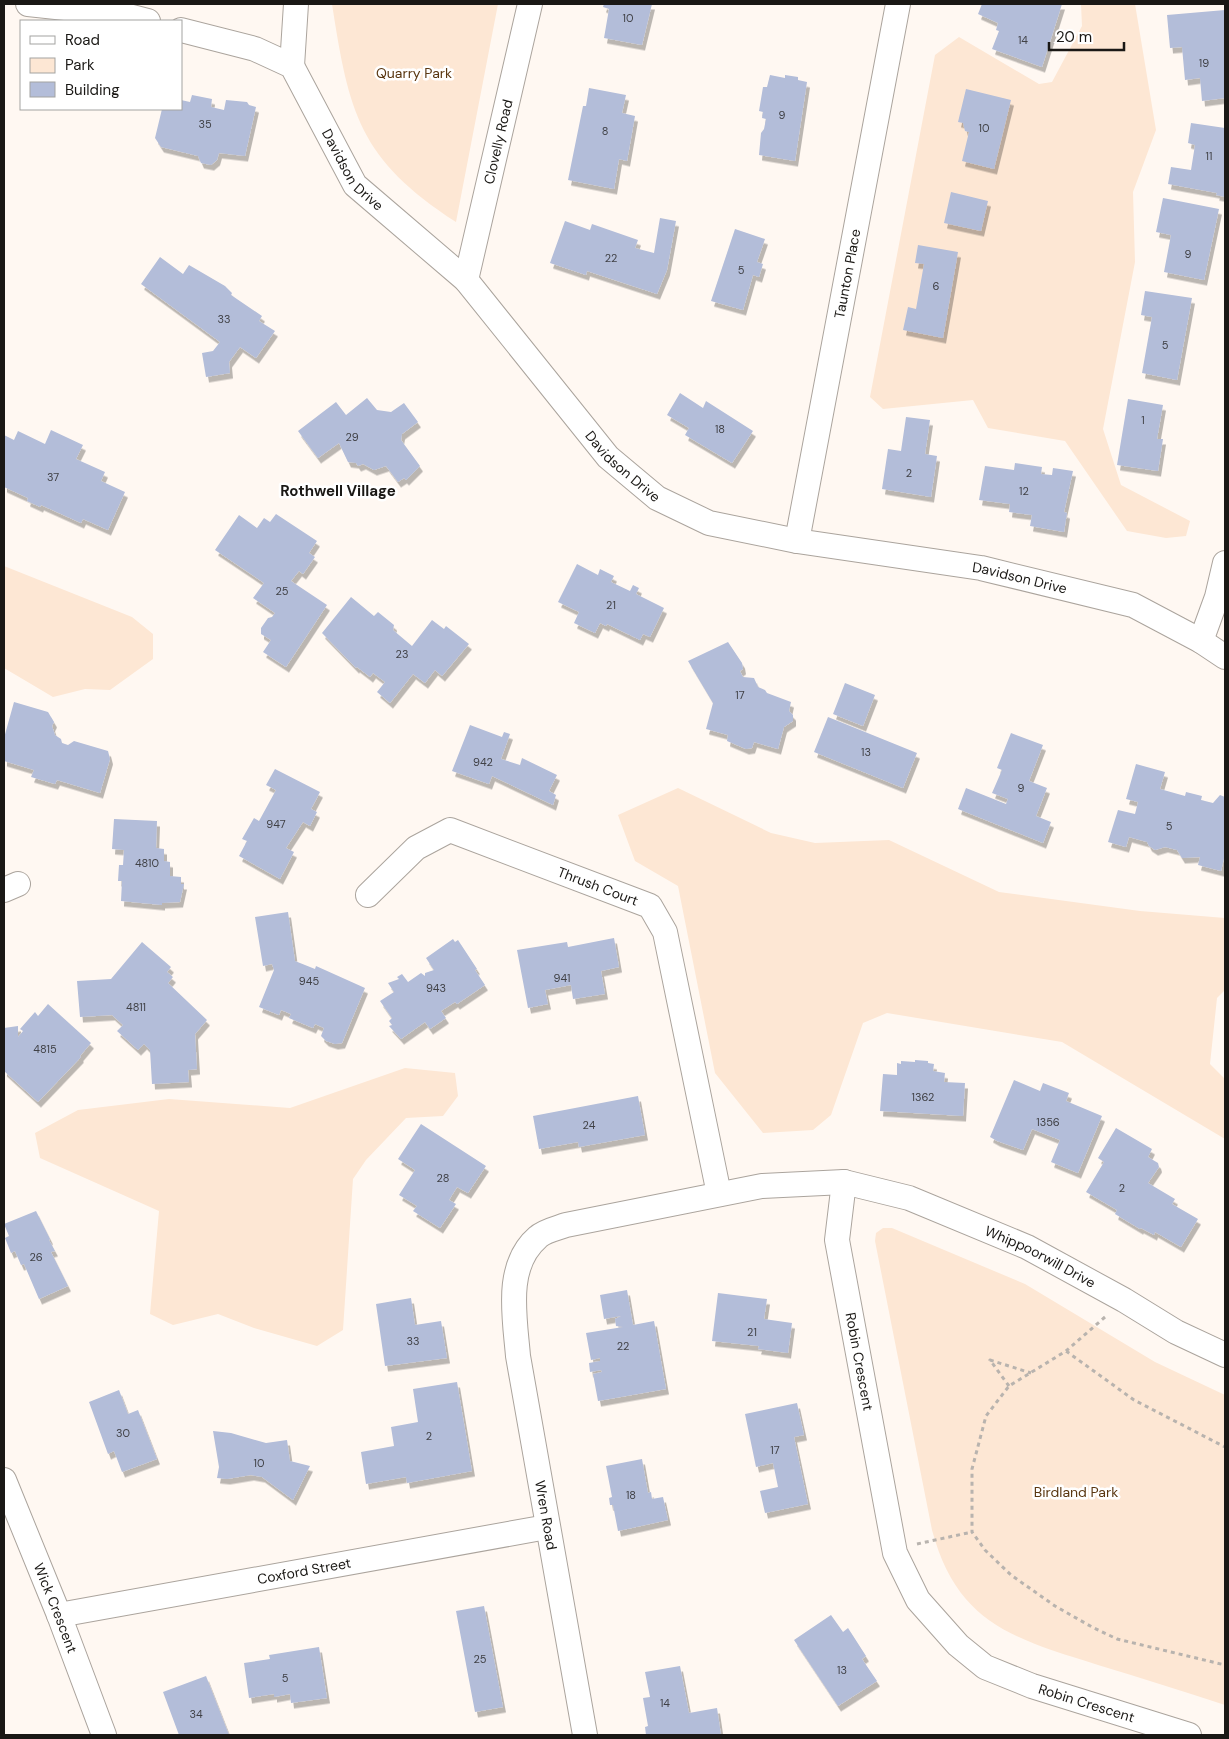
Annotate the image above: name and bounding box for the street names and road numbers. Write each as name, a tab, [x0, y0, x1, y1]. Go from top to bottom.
street label: Clovelly Road	[480, 97, 517, 186]
street label: Davidson Drive	[318, 126, 387, 214]
street label: Taunton Place	[830, 227, 865, 320]
street label: Davidson Drive	[581, 427, 664, 506]
street label: Davidson Drive	[971, 558, 1069, 598]
street label: Thrush Court	[555, 863, 641, 910]
street label: Whippoorwill Drive	[982, 1222, 1099, 1292]
street label: Robin Crescent	[842, 1311, 877, 1412]
street label: Wren Road	[531, 1479, 561, 1551]
street label: Coxford Street	[256, 1554, 352, 1588]
street label: Wick Crescent	[30, 1560, 81, 1655]
street label: Robin Crescent	[1036, 1680, 1137, 1726]

